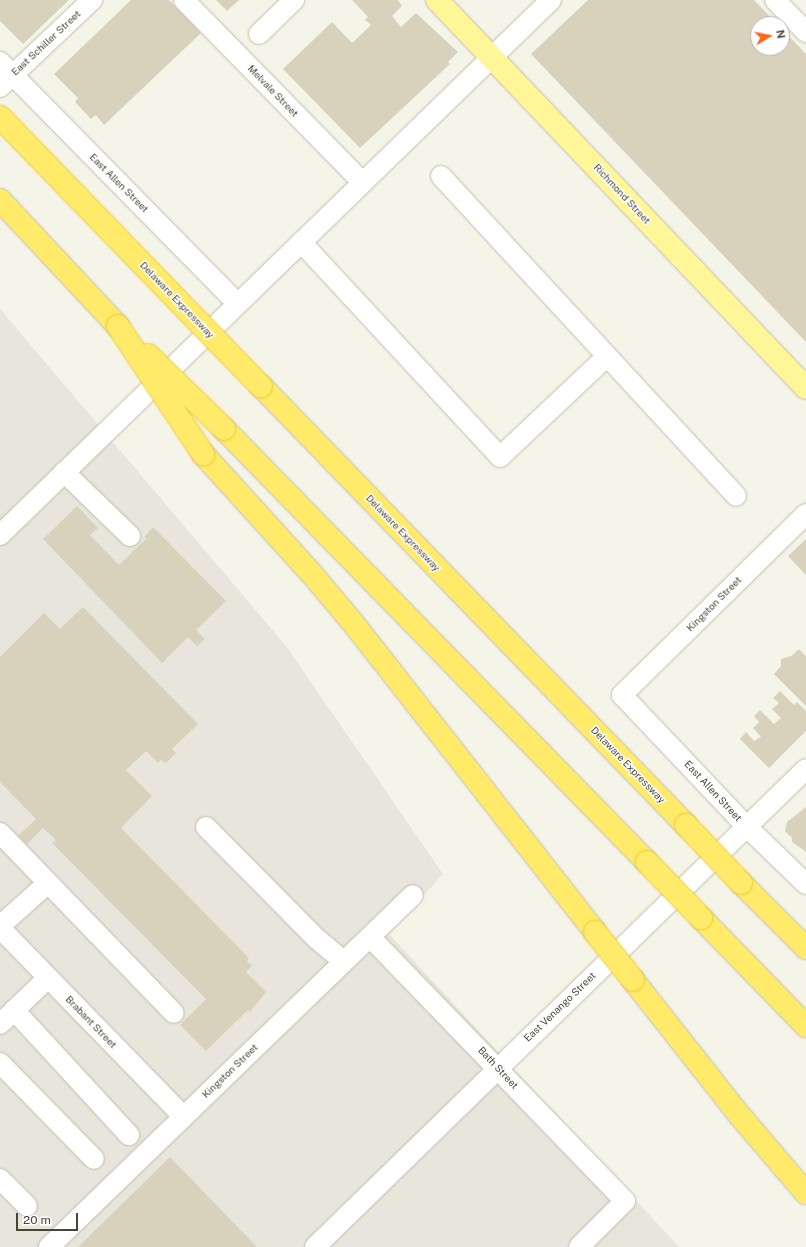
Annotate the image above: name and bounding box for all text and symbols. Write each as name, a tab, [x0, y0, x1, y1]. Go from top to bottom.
street label: East Schiller Street	[9, 8, 83, 78]
north arrow	[750, 16, 790, 56]
text: N	[774, 29, 787, 39]
street label: Melvale Street	[245, 62, 301, 120]
street label: East Allen Street	[87, 151, 151, 215]
street label: Richmond Street	[591, 161, 653, 227]
street label: Delaware Expressway	[137, 259, 217, 341]
street label: Delaware Expressway	[363, 492, 443, 574]
street label: Kingston Street	[684, 574, 744, 634]
street label: Delaware Expressway	[588, 724, 668, 806]
street label: East Allen Street	[682, 758, 744, 824]
street label: East Venango Street	[522, 970, 598, 1044]
street label: Brabant Street	[63, 993, 119, 1051]
street label: Kingston Street	[200, 1041, 260, 1101]
street label: Bath Street	[475, 1044, 521, 1092]
scale bar	[18, 1205, 80, 1231]
text: 20 m	[23, 1213, 51, 1227]

